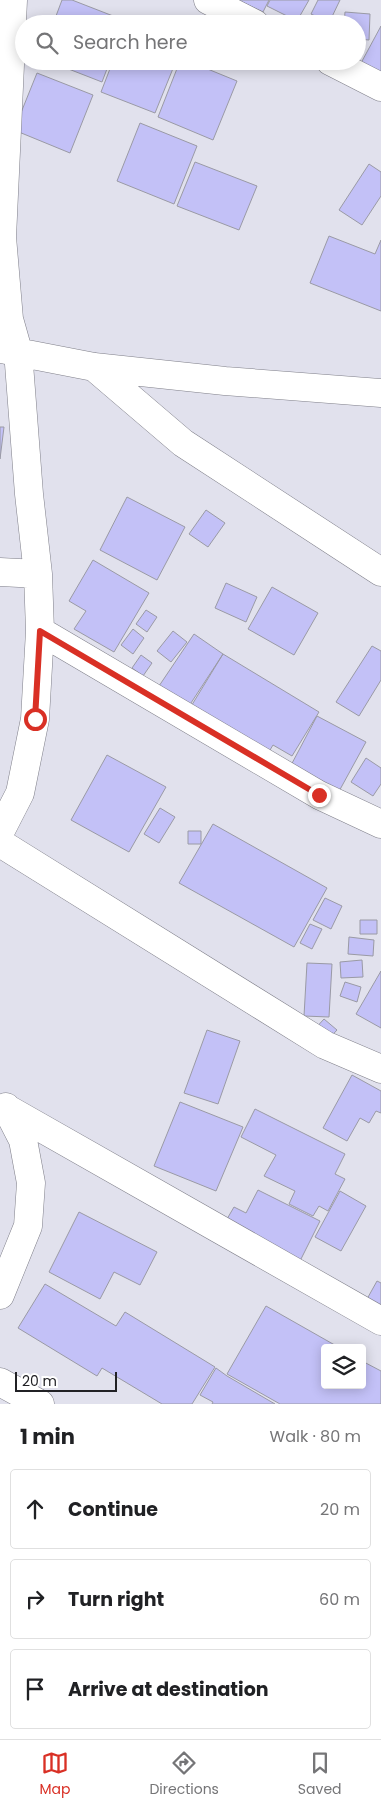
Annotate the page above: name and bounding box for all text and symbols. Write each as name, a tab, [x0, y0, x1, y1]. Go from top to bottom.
search box	[15, 15, 366, 70]
icon: search	[33, 29, 61, 57]
text: Search here	[73, 29, 187, 56]
route start	[24, 708, 47, 731]
route end	[308, 784, 331, 807]
map controls	[321, 1344, 366, 1389]
button: layers	[321, 1344, 366, 1389]
scale bar	[15, 1369, 118, 1392]
text: 20 m	[22, 1371, 57, 1391]
text: 1 min	[20, 1422, 75, 1451]
text: Walk · 80 m	[270, 1425, 361, 1448]
icon: ahead	[21, 1495, 49, 1523]
text: Continue	[68, 1496, 158, 1523]
text: 20 m	[320, 1498, 360, 1521]
icon: right	[21, 1585, 49, 1613]
text: Turn right	[68, 1586, 164, 1613]
text: 60 m	[319, 1588, 360, 1611]
icon: arrive	[21, 1675, 49, 1703]
text: Arrive at destination	[68, 1676, 269, 1703]
tab: Map	[39, 1749, 70, 1800]
tab: Directions	[149, 1749, 219, 1800]
tab: Saved	[298, 1749, 342, 1800]

